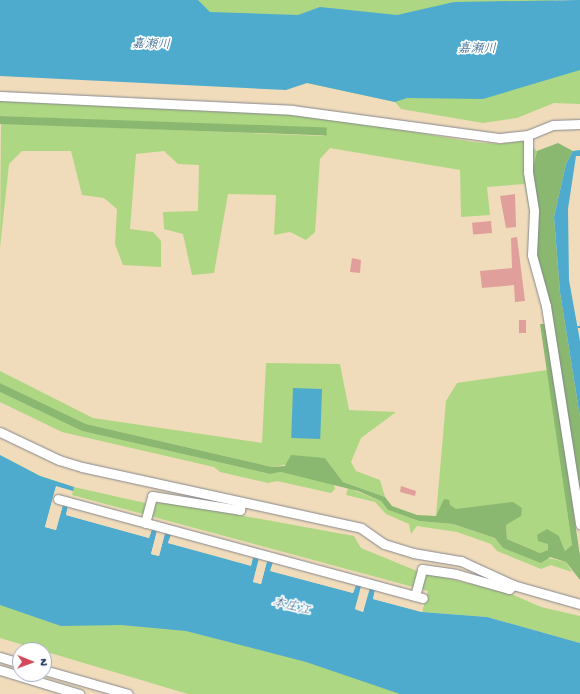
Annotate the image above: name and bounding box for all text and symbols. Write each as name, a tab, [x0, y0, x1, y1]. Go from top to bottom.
water label: 嘉瀬川	[131, 38, 171, 54]
water label: 嘉瀬川	[458, 42, 496, 58]
water label: 本庄江	[270, 596, 312, 620]
north arrow	[12, 642, 52, 682]
text: N	[37, 658, 49, 666]

